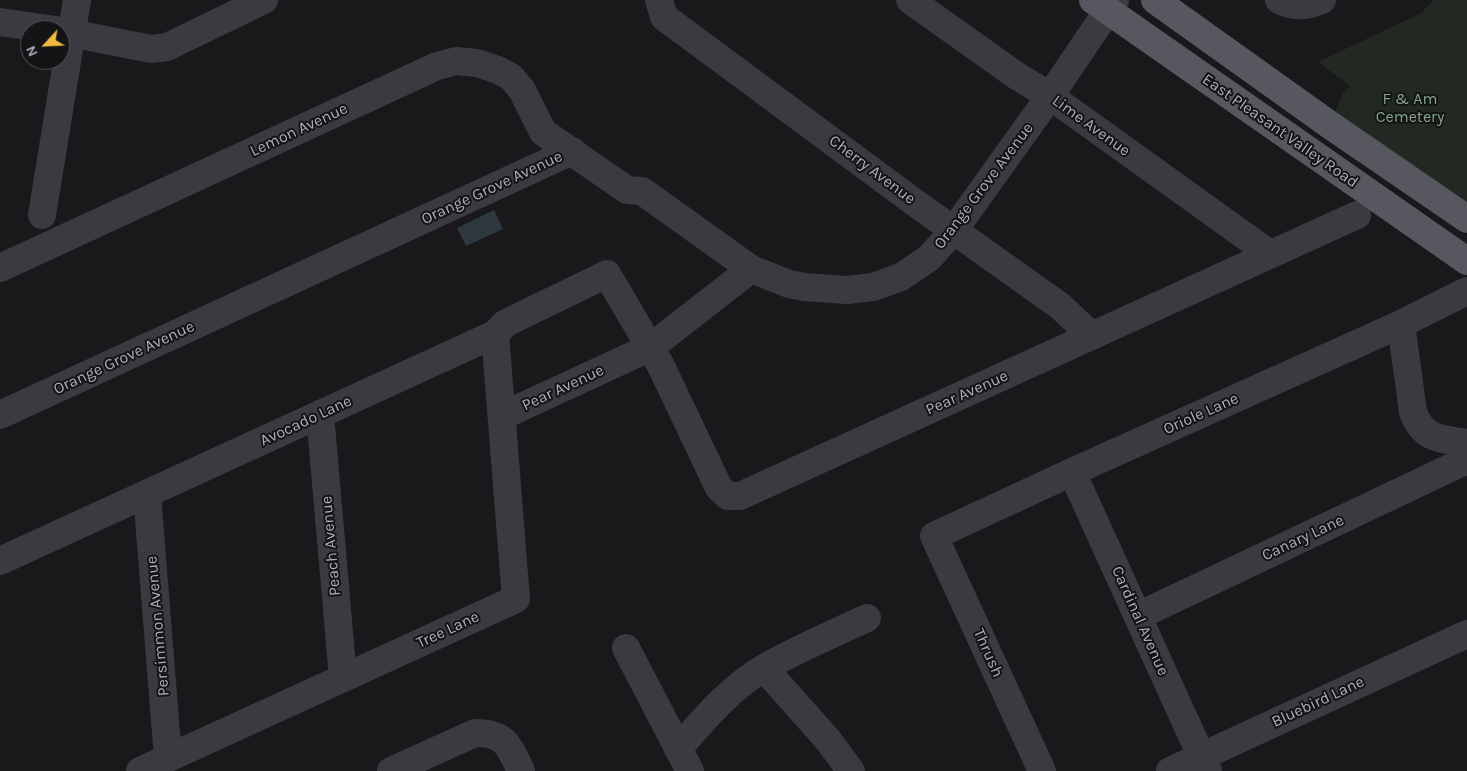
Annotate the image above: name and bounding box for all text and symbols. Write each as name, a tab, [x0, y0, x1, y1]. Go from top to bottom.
north arrow	[20, 20, 70, 70]
text: N	[22, 43, 42, 59]
street label: East Pleasant Valley Road	[1198, 70, 1362, 192]
park label: F & Am Cemetery	[1376, 89, 1444, 127]
street label: Lime Avenue	[1048, 91, 1134, 161]
street label: Lemon Avenue	[247, 99, 351, 161]
street label: Orange Grove Avenue	[930, 119, 1038, 253]
street label: Cherry Avenue	[825, 131, 919, 209]
street label: Orange Grove Avenue	[419, 147, 565, 229]
street label: Orange Grove Avenue	[51, 317, 197, 399]
street label: Pear Avenue	[519, 361, 607, 415]
street label: Pear Avenue	[923, 366, 1011, 420]
street label: Oriole Lane	[1160, 389, 1242, 439]
street label: Avocado Lane	[257, 391, 355, 451]
street label: Peach Avenue	[317, 495, 345, 597]
street label: Canary Lane	[1259, 511, 1347, 565]
street label: Persimmon Avenue	[142, 555, 174, 697]
street label: Cardinal Avenue	[1107, 563, 1173, 679]
street label: Tree Lane	[414, 607, 482, 653]
street label: Thrush	[969, 626, 1007, 680]
street label: Bluebird Lane	[1269, 672, 1367, 732]

